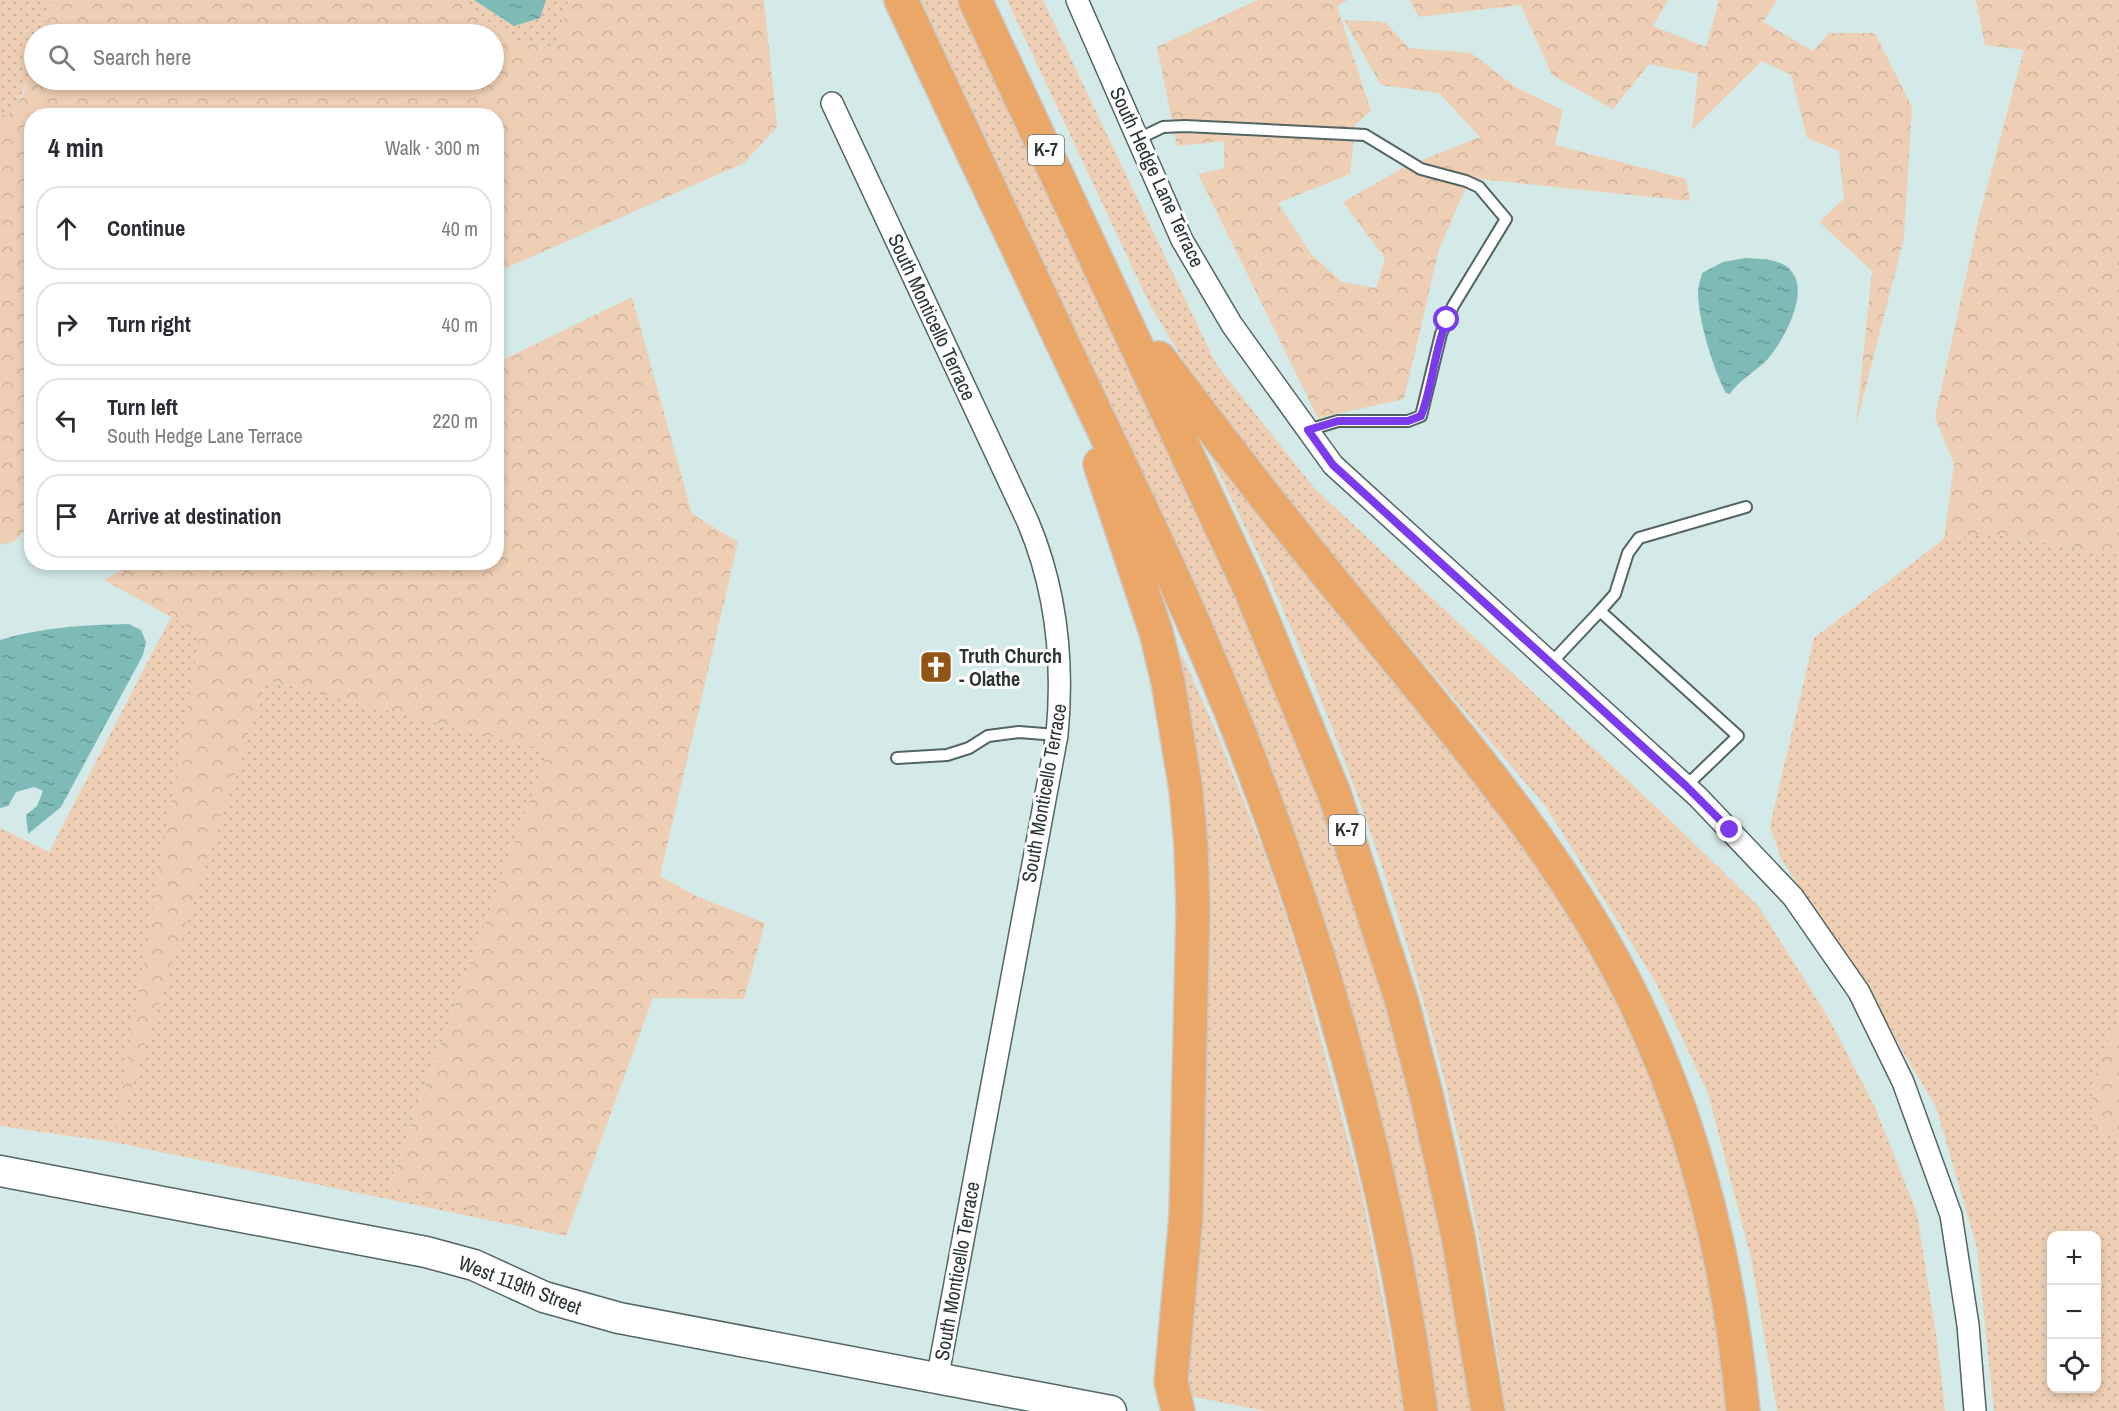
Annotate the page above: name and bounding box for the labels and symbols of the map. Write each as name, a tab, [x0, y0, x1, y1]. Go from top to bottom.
street label: South Hedge Lane Terrace	[1104, 82, 1211, 271]
road number: K-7	[1028, 135, 1064, 165]
street label: South Monticello Terrace	[882, 229, 983, 405]
route start	[1433, 306, 1459, 332]
place label: Truth Church - Olathe	[959, 642, 1062, 692]
church icon: Truth Church - Olathe	[918, 649, 954, 685]
street label: South Monticello Terrace	[1014, 701, 1073, 884]
road number: K-7	[1329, 815, 1365, 845]
route end	[1716, 816, 1742, 842]
street label: South Monticello Terrace	[927, 1179, 986, 1362]
street label: West 119th Street	[455, 1249, 586, 1321]

